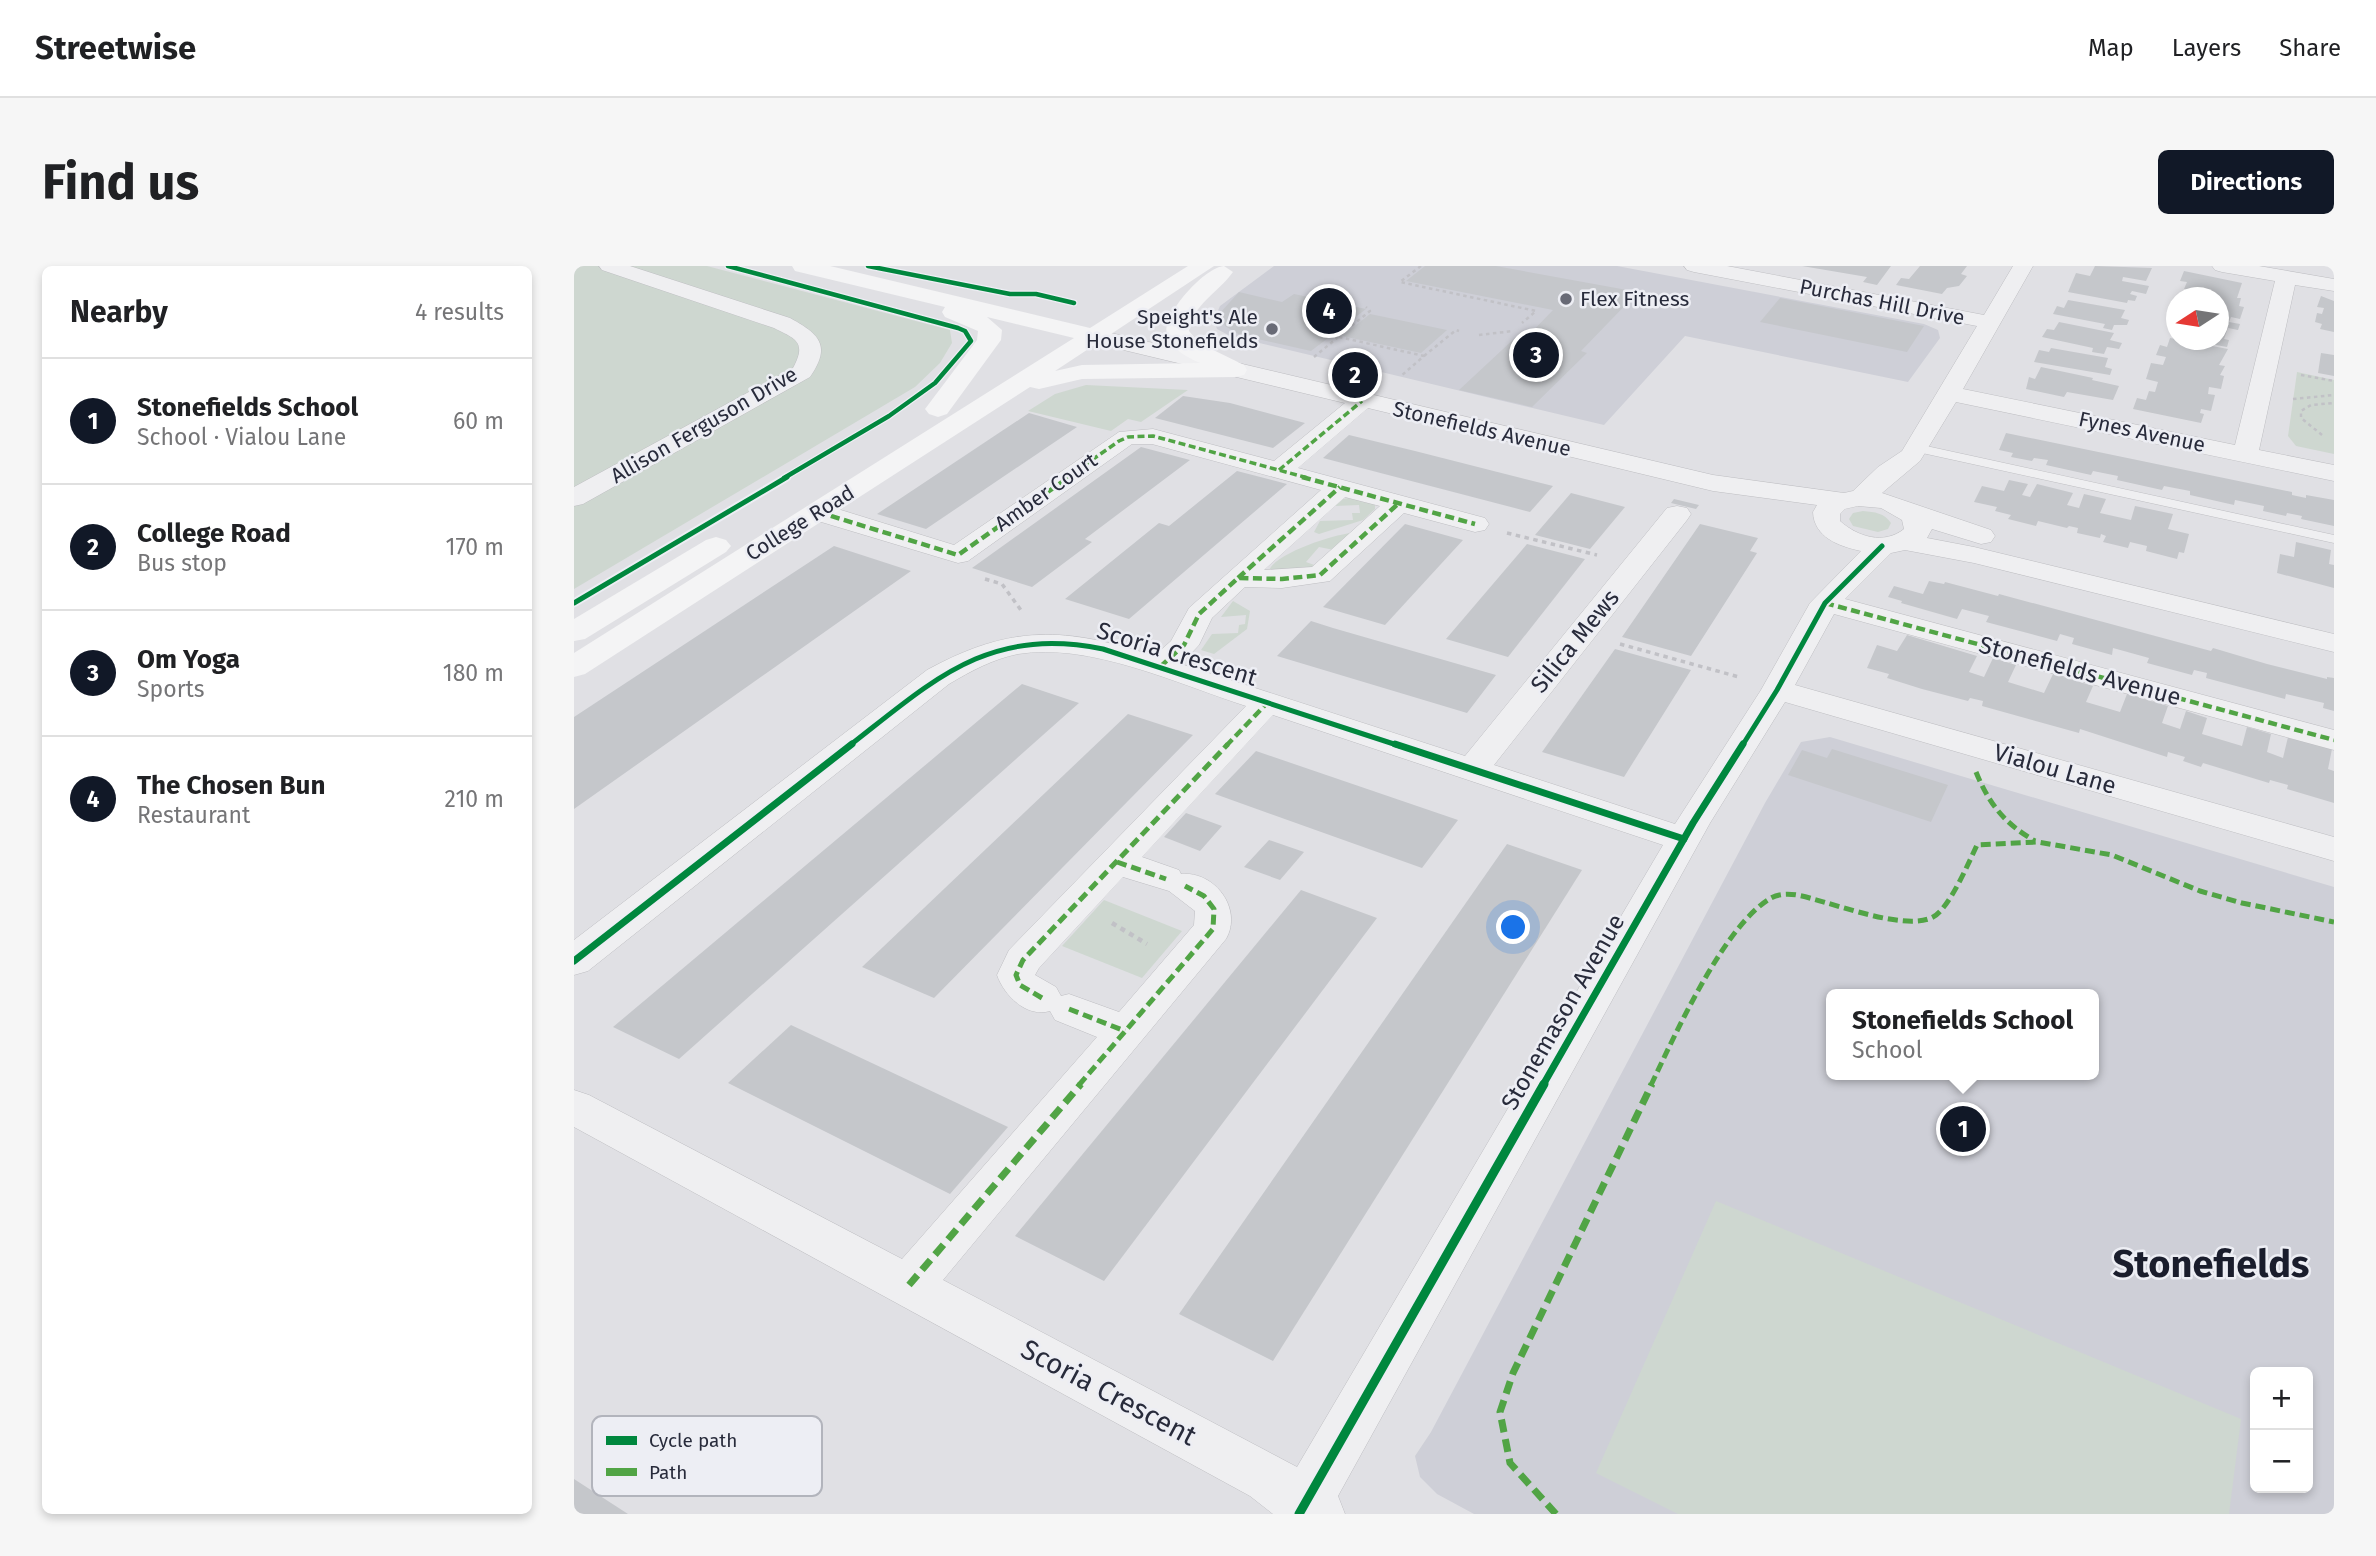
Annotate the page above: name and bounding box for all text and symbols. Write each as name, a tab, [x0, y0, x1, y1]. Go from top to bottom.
text: Streetwise	[35, 28, 196, 68]
text: Map	[2088, 34, 2134, 62]
text: Layers	[2172, 34, 2241, 62]
text: Share	[2279, 34, 2341, 62]
button: Directions	[2158, 150, 2334, 214]
text: Find us	[42, 153, 199, 212]
street label: Purchas Hill Drive	[1797, 273, 1967, 331]
pin: 4	[1306, 285, 1352, 337]
place label: Flex Fitness	[1580, 286, 1690, 312]
north arrow	[2166, 287, 2229, 350]
marker: Flex Fitness	[1558, 291, 1574, 307]
text: Nearby	[70, 294, 168, 330]
text: 4 results	[415, 298, 504, 326]
place label: Speight's Ale House Stonefields	[1086, 304, 1258, 354]
marker: Speight's Ale House Stonefields	[1264, 321, 1280, 337]
pin: 3	[1513, 329, 1559, 381]
pin: 2	[1332, 349, 1378, 401]
street label: Allison Ferguson Drive	[606, 361, 802, 489]
text: Stonefields School	[137, 392, 358, 423]
street label: Stonefields Avenue	[1390, 396, 1574, 462]
street label: Fynes Avenue	[2076, 406, 2208, 458]
text: 1	[88, 407, 98, 435]
text: 60 m	[453, 407, 504, 435]
text: School · Vialou Lane	[137, 423, 346, 451]
street label: Amber Court	[990, 447, 1103, 537]
street label: College Road	[741, 479, 859, 567]
text: College Road	[137, 518, 291, 549]
text: 2	[87, 533, 99, 561]
text: 170 m	[445, 533, 504, 561]
text: Bus stop	[137, 549, 227, 577]
street label: Silica Mews	[1525, 584, 1625, 698]
street label: Scoria Crescent	[1093, 616, 1261, 692]
street label: Stonefields Avenue	[1976, 631, 2184, 711]
text: Om Yoga	[137, 644, 240, 675]
text: 3	[87, 659, 99, 687]
text: 180 m	[443, 659, 504, 687]
text: Sports	[137, 675, 205, 703]
street label: Vialou Lane	[1991, 738, 2119, 800]
text: The Chosen Bun	[137, 770, 325, 801]
text: 4	[87, 785, 100, 813]
text: 210 m	[445, 785, 504, 813]
text: Restaurant	[137, 801, 250, 829]
street label: Stonemason Avenue	[1496, 909, 1630, 1115]
your location	[1496, 910, 1530, 944]
popup	[1826, 989, 2099, 1080]
text: Stonefields School	[1852, 1005, 2073, 1036]
text: School	[1852, 1036, 1923, 1064]
pin: 1	[1940, 1103, 1986, 1155]
district label: Stonefields	[2113, 1241, 2309, 1287]
street label: Scoria Crescent	[1015, 1332, 1203, 1453]
map controls	[2250, 1367, 2313, 1493]
button: +	[2250, 1367, 2313, 1430]
legend	[592, 1416, 822, 1496]
text: Cycle path	[649, 1429, 737, 1452]
button: −	[2250, 1430, 2313, 1493]
text: Path	[649, 1461, 687, 1484]

